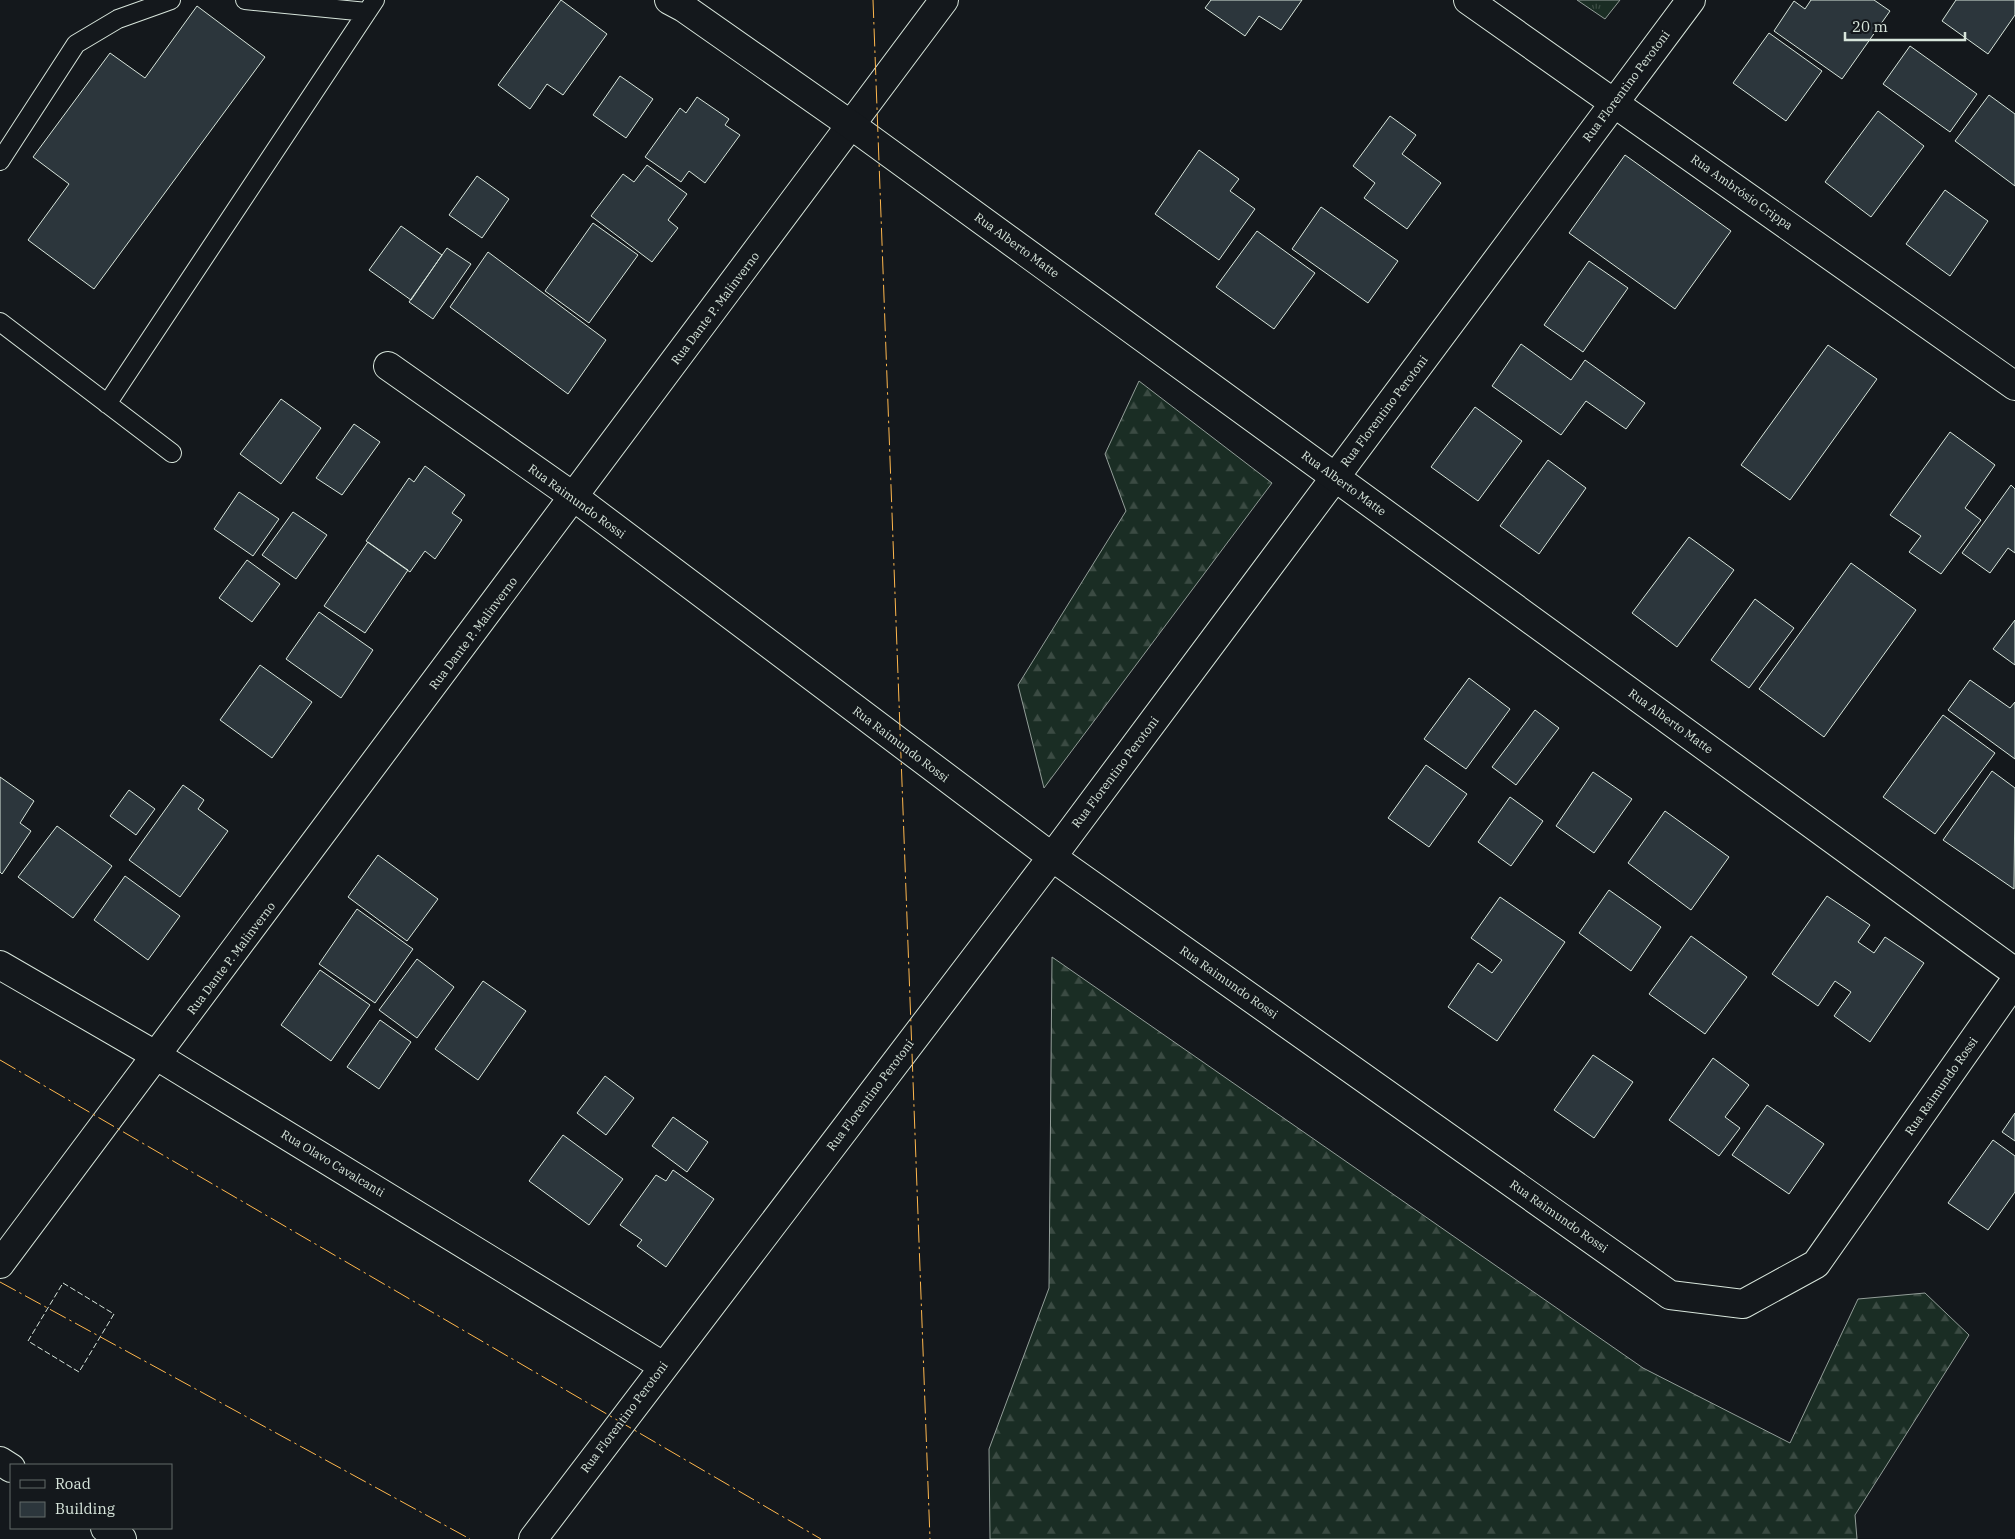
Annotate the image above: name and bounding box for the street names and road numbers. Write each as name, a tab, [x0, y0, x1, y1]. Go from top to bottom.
street label: Rua Florentino Perotoni	[1579, 27, 1673, 145]
street label: Rua Ambrósio Crippa	[1688, 151, 1796, 233]
street label: Rua Alberto Matte	[972, 209, 1062, 281]
street label: Rua Dante P. Malinverno	[668, 249, 762, 367]
street label: Rua Florentino Perotoni	[1337, 352, 1431, 470]
street label: Rua Alberto Matte	[1299, 447, 1389, 519]
street label: Rua Raimundo Rossi	[525, 461, 629, 541]
street label: Rua Dante P. Malinverno	[426, 574, 520, 692]
street label: Rua Alberto Matte	[1626, 685, 1716, 757]
street label: Rua Raimundo Rossi	[850, 703, 952, 785]
street label: Rua Florentino Perotoni	[1068, 713, 1162, 831]
street label: Rua Dante P. Malinverno	[184, 899, 278, 1017]
street label: Rua Raimundo Rossi	[1177, 942, 1281, 1022]
street label: Rua Raimundo Rossi	[1901, 1034, 1981, 1138]
street label: Rua Florentino Perotoni	[823, 1036, 917, 1154]
street label: Rua Olavo Cavalcanti	[279, 1126, 388, 1200]
street label: Rua Raimundo Rossi	[1507, 1176, 1611, 1256]
street label: Rua Florentino Perotoni	[577, 1358, 671, 1476]

